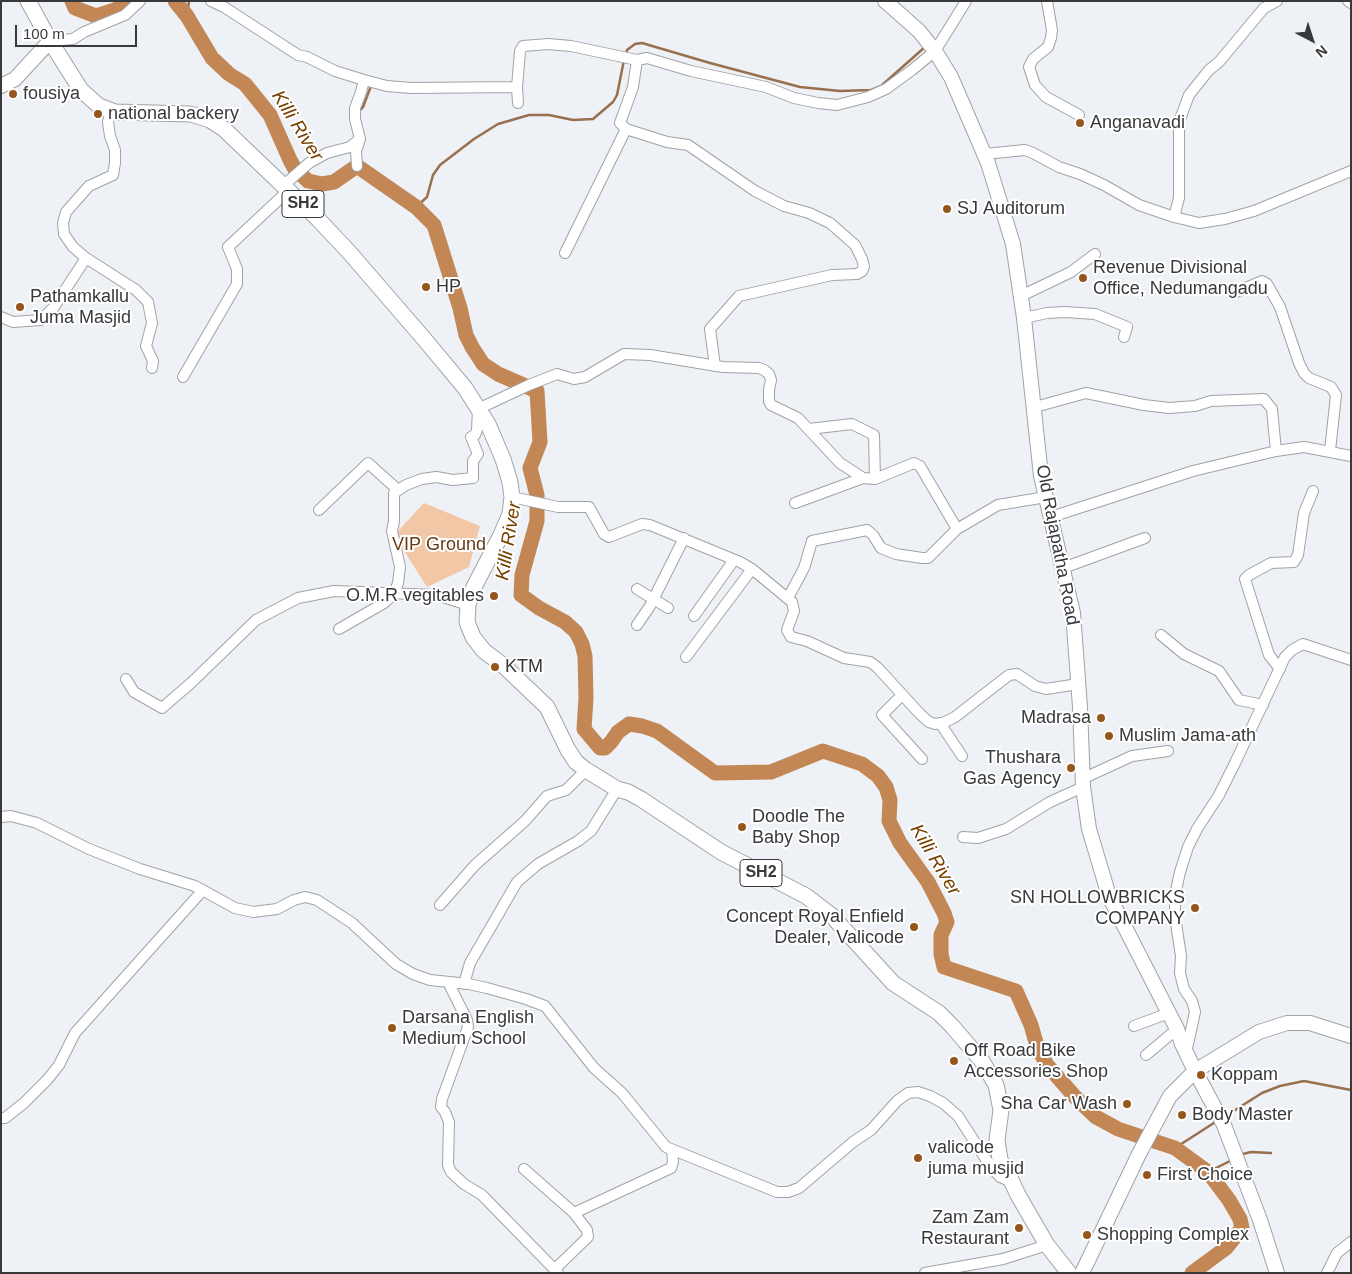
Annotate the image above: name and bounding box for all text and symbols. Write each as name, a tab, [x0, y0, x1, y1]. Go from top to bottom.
scale bar	[18, 15, 140, 47]
north arrow	[1287, 15, 1337, 65]
text: 100 m	[23, 25, 65, 42]
text: N	[1313, 42, 1331, 61]
place label: fousiya	[23, 83, 80, 105]
water label: Killi River	[266, 86, 328, 166]
marker: fousiya	[7, 88, 19, 100]
place label: national backery	[108, 103, 239, 125]
marker: national backery	[92, 108, 104, 120]
place label: Anganavadi	[1090, 112, 1185, 134]
marker: Anganavadi	[1074, 117, 1086, 129]
road number: SH2	[282, 190, 324, 218]
place label: SJ Auditorum	[957, 198, 1065, 220]
marker: SJ Auditorum	[941, 203, 953, 215]
place label: Revenue Divisional Office, Nedumangadu	[1093, 257, 1268, 300]
marker: Revenue Divisional Office, Nedumangadu	[1077, 272, 1089, 284]
place label: HP	[436, 276, 461, 298]
marker: HP	[420, 281, 432, 293]
place label: Pathamkallu Juma Masjid	[30, 286, 131, 328]
marker: Pathamkallu Juma Masjid	[14, 301, 26, 313]
street label: Old Rajapatha Road	[1031, 463, 1083, 627]
water label: Killi River	[492, 500, 526, 582]
park label: VIP Ground	[392, 534, 486, 556]
place label: O.M.R vegitables	[346, 585, 484, 607]
marker: O.M.R vegitables	[488, 590, 500, 602]
place label: KTM	[505, 656, 543, 678]
marker: KTM	[489, 661, 501, 673]
place label: Madrasa	[1021, 707, 1091, 729]
marker: Madrasa	[1095, 712, 1107, 724]
place label: Muslim Jama-ath	[1119, 725, 1256, 747]
marker: Muslim Jama-ath	[1103, 730, 1115, 742]
place label: Thushara Gas Agency	[963, 747, 1061, 790]
marker: Thushara Gas Agency	[1065, 762, 1077, 774]
place label: Doodle The Baby Shop	[752, 806, 845, 849]
water label: Killi River	[905, 820, 965, 900]
marker: Doodle The Baby Shop	[736, 821, 748, 833]
road number: SH2	[740, 860, 782, 886]
place label: SN HOLLOWBRICKS COMPANY	[1010, 887, 1185, 930]
marker: SN HOLLOWBRICKS COMPANY	[1189, 902, 1201, 914]
place label: Concept Royal Enfield Dealer, Valicode	[726, 906, 904, 949]
marker: Concept Royal Enfield Dealer, Valicode	[908, 921, 920, 933]
place label: Darsana English Medium School	[402, 1007, 534, 1050]
marker: Darsana English Medium School	[386, 1022, 398, 1034]
place label: Off Road Bike Accessories Shop	[964, 1040, 1108, 1082]
marker: Off Road Bike Accessories Shop	[948, 1055, 960, 1067]
place label: Koppam	[1211, 1064, 1278, 1086]
marker: Koppam	[1195, 1069, 1207, 1081]
place label: Sha Car Wash	[1001, 1093, 1117, 1115]
marker: Sha Car Wash	[1121, 1098, 1133, 1110]
place label: Body Master	[1192, 1104, 1293, 1126]
marker: Body Master	[1176, 1109, 1188, 1121]
place label: valicode juma musjid	[928, 1137, 1024, 1180]
marker: valicode juma musjid	[912, 1152, 924, 1164]
place label: First Choice	[1157, 1164, 1253, 1186]
marker: First Choice	[1141, 1169, 1153, 1181]
place label: Zam Zam Restaurant	[921, 1207, 1009, 1250]
marker: Zam Zam Restaurant	[1013, 1222, 1025, 1234]
place label: Shopping Complex	[1097, 1224, 1249, 1246]
marker: Shopping Complex	[1081, 1229, 1093, 1241]

